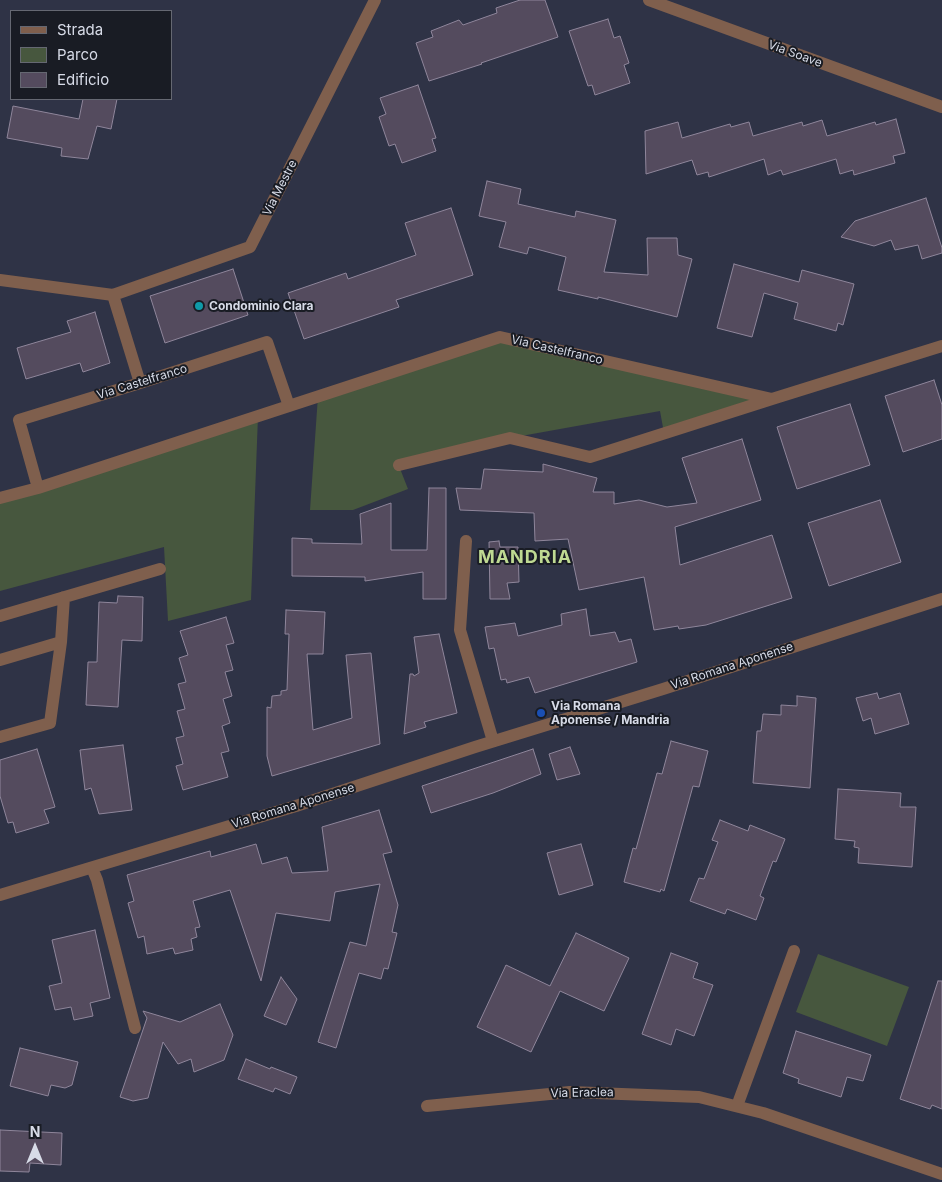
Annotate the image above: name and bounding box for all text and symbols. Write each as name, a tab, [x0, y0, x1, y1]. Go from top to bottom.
legend	[10, 10, 172, 100]
text: Strada	[57, 20, 103, 39]
street label: Via Soave	[766, 38, 824, 70]
text: Parco	[57, 45, 98, 64]
text: Edificio	[57, 70, 109, 89]
street label: Via Mestre	[260, 158, 300, 218]
place label: Condominio Clara	[209, 299, 314, 313]
marker: Condominio Clara	[193, 300, 205, 312]
street label: Via Castelfranco	[510, 332, 604, 368]
street label: Via Castelfranco	[95, 361, 189, 403]
district label: MANDRIA	[477, 547, 573, 569]
street label: Via Romana Aponense	[669, 639, 795, 693]
place label: Via Romana Aponense / Mandria	[551, 699, 670, 727]
marker: Via Romana Aponense / Mandria	[535, 707, 547, 719]
street label: Via Romana Aponense	[230, 780, 356, 832]
street label: Via Eraclea	[550, 1085, 614, 1101]
north arrow	[10, 1122, 60, 1172]
text: N	[30, 1123, 40, 1140]

